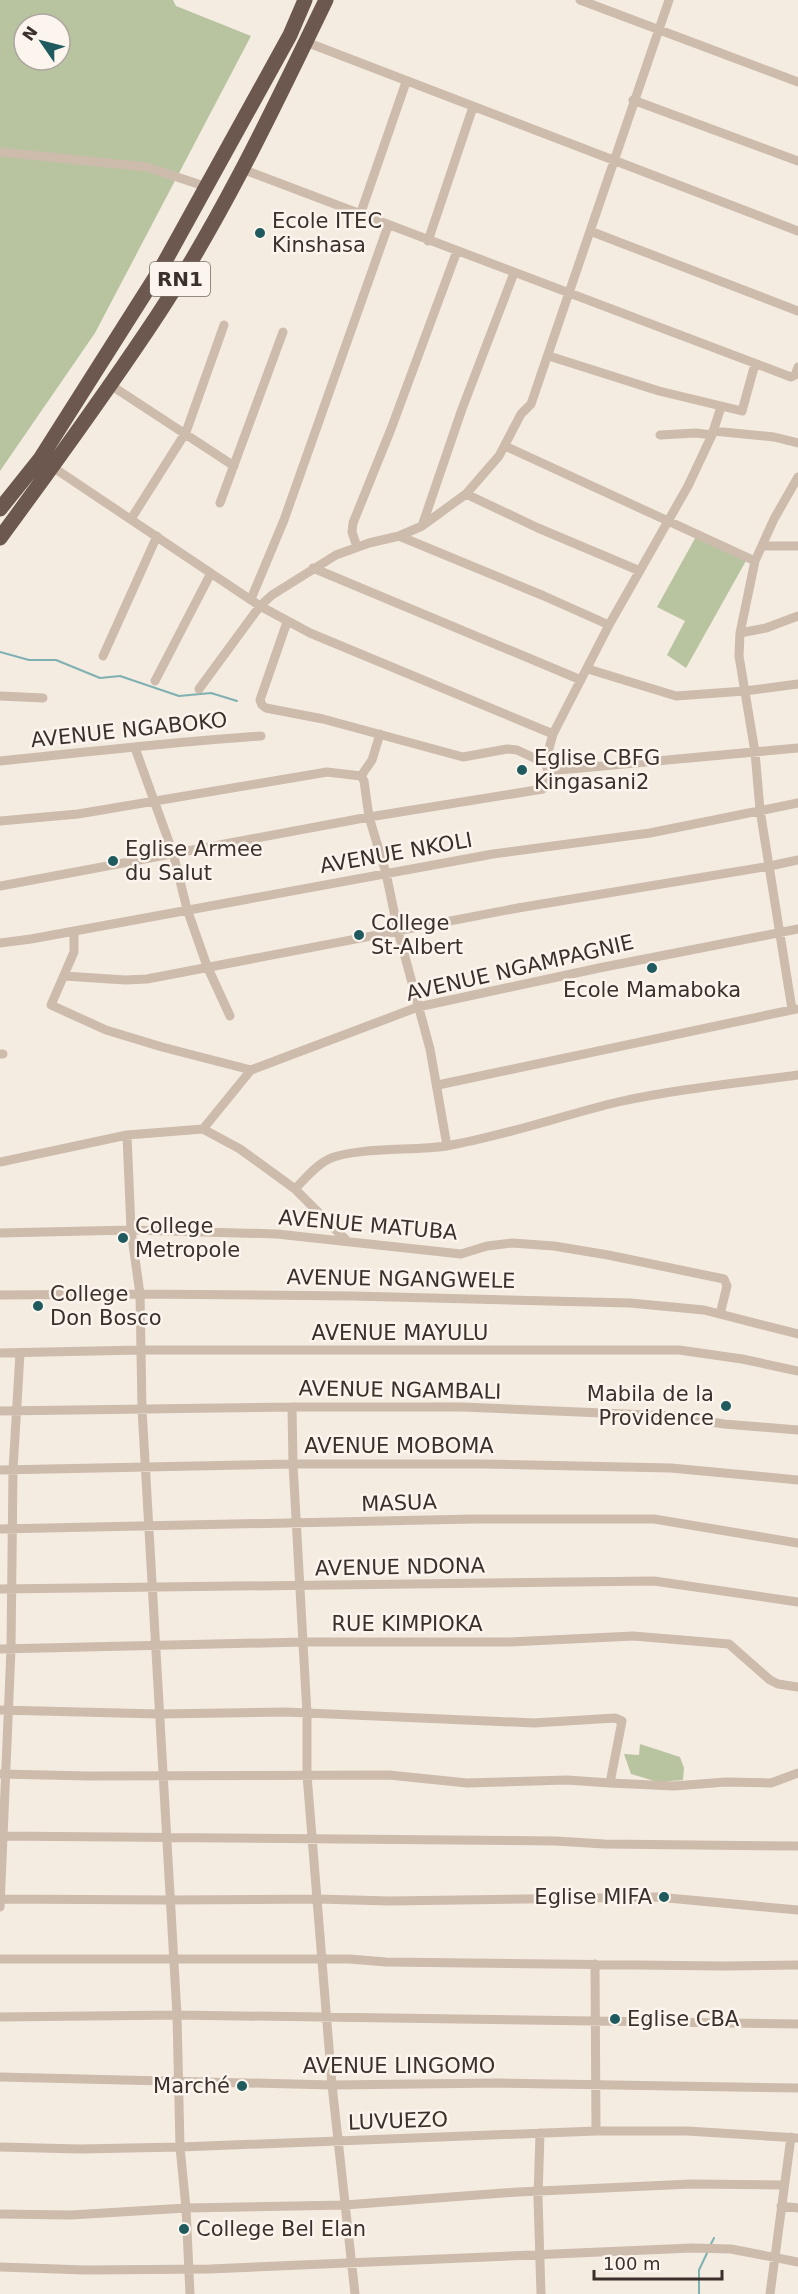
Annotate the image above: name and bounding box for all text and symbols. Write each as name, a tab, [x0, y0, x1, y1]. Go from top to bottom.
north arrow	[12, 12, 72, 72]
text: N	[19, 23, 42, 45]
place label: Ecole ITEC Kinshasa	[272, 209, 382, 257]
marker: Ecole ITEC Kinshasa	[253, 226, 267, 240]
road number: RN1	[150, 262, 210, 296]
street label: AVENUE NGABOKO	[29, 708, 229, 752]
place label: Eglise CBFG Kingasani2	[534, 746, 660, 794]
marker: Eglise CBFG Kingasani2	[515, 763, 529, 777]
street label: AVENUE NKOLI	[318, 828, 474, 878]
place label: Eglise Armee du Salut	[125, 837, 263, 885]
marker: Eglise Armee du Salut	[106, 854, 120, 868]
place label: College St-Albert	[371, 911, 463, 959]
marker: College St-Albert	[352, 928, 366, 942]
street label: AVENUE NGAMPAGNIE	[404, 930, 636, 1006]
marker: Ecole Mamaboka	[645, 961, 659, 975]
place label: Ecole Mamaboka	[563, 978, 741, 1002]
street label: AVENUE MATUBA	[278, 1205, 459, 1245]
place label: College Metropole	[135, 1214, 240, 1262]
marker: College Metropole	[116, 1231, 130, 1245]
street label: AVENUE NGANGWELE	[286, 1265, 516, 1293]
place label: College Don Bosco	[50, 1282, 162, 1330]
marker: College Don Bosco	[31, 1299, 45, 1313]
street label: AVENUE MAYULU	[312, 1321, 488, 1345]
street label: AVENUE NGAMBALI	[298, 1376, 502, 1404]
place label: Mabila de la Providence	[587, 1382, 714, 1430]
marker: Mabila de la Providence	[719, 1399, 733, 1413]
street label: AVENUE MOBOMA	[304, 1434, 494, 1458]
street label: MASUA	[361, 1490, 438, 1516]
street label: AVENUE NDONA	[315, 1554, 486, 1580]
street label: RUE KIMPIOKA	[331, 1612, 483, 1636]
place label: Eglise MIFA	[534, 1885, 653, 1909]
marker: Eglise MIFA	[657, 1890, 671, 1904]
place label: Eglise CBA	[627, 2007, 740, 2031]
marker: Eglise CBA	[608, 2012, 622, 2026]
street label: AVENUE LINGOMO	[303, 2054, 495, 2078]
place label: Marché	[153, 2074, 230, 2098]
marker: Marché	[235, 2079, 249, 2093]
street label: LUVUEZO	[348, 2107, 448, 2135]
place label: College Bel Elan	[196, 2217, 366, 2241]
marker: College Bel Elan	[177, 2222, 191, 2236]
scale bar	[594, 2243, 722, 2281]
text: 100 m	[603, 2253, 661, 2274]

